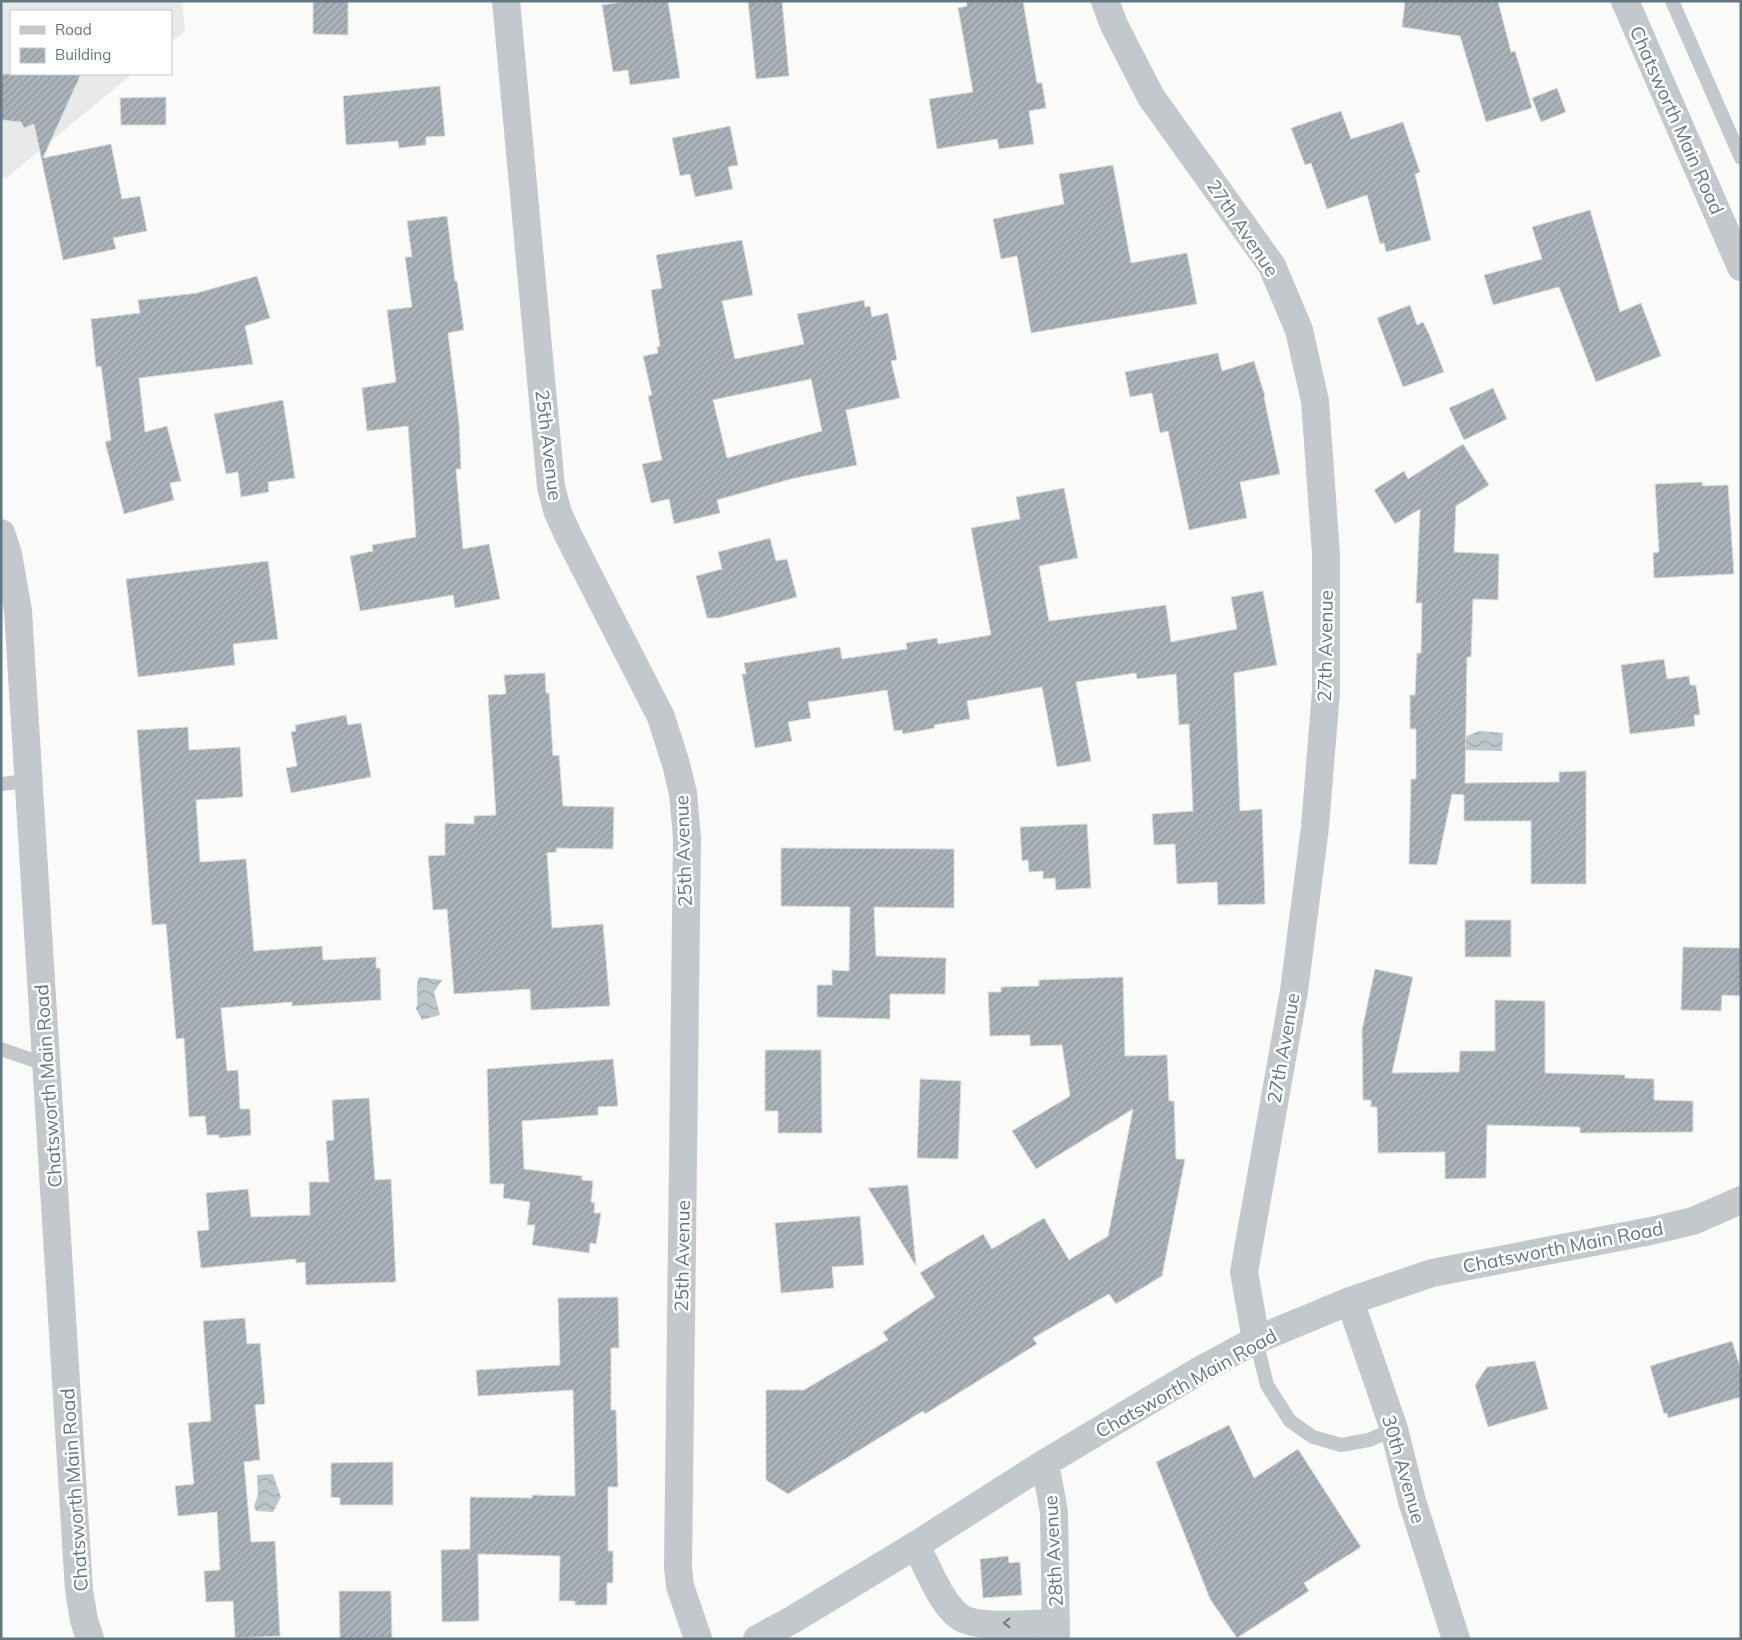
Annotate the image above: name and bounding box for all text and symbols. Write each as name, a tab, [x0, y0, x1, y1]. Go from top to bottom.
legend	[10, 10, 172, 75]
text: Road	[55, 20, 92, 39]
street label: Chatsworth Main Road	[1625, 22, 1729, 218]
text: Building	[55, 45, 111, 64]
street label: 27th Avenue	[1202, 175, 1284, 281]
street label: 25th Avenue	[530, 388, 568, 502]
street label: 27th Avenue	[1312, 590, 1338, 702]
street label: 25th Avenue	[669, 795, 697, 907]
street label: Chatsworth Main Road	[29, 984, 67, 1188]
street label: 27th Avenue	[1261, 991, 1305, 1105]
street label: 25th Avenue	[669, 1200, 695, 1312]
street label: Chatsworth Main Road	[1461, 1216, 1665, 1278]
street label: Chatsworth Main Road	[1091, 1323, 1281, 1443]
street label: Chatsworth Main Road	[55, 1388, 93, 1592]
street label: 30th Avenue	[1377, 1412, 1431, 1526]
street label: 28th Avenue	[1038, 1495, 1068, 1607]
one-way arrow	[1003, 1618, 1010, 1628]

